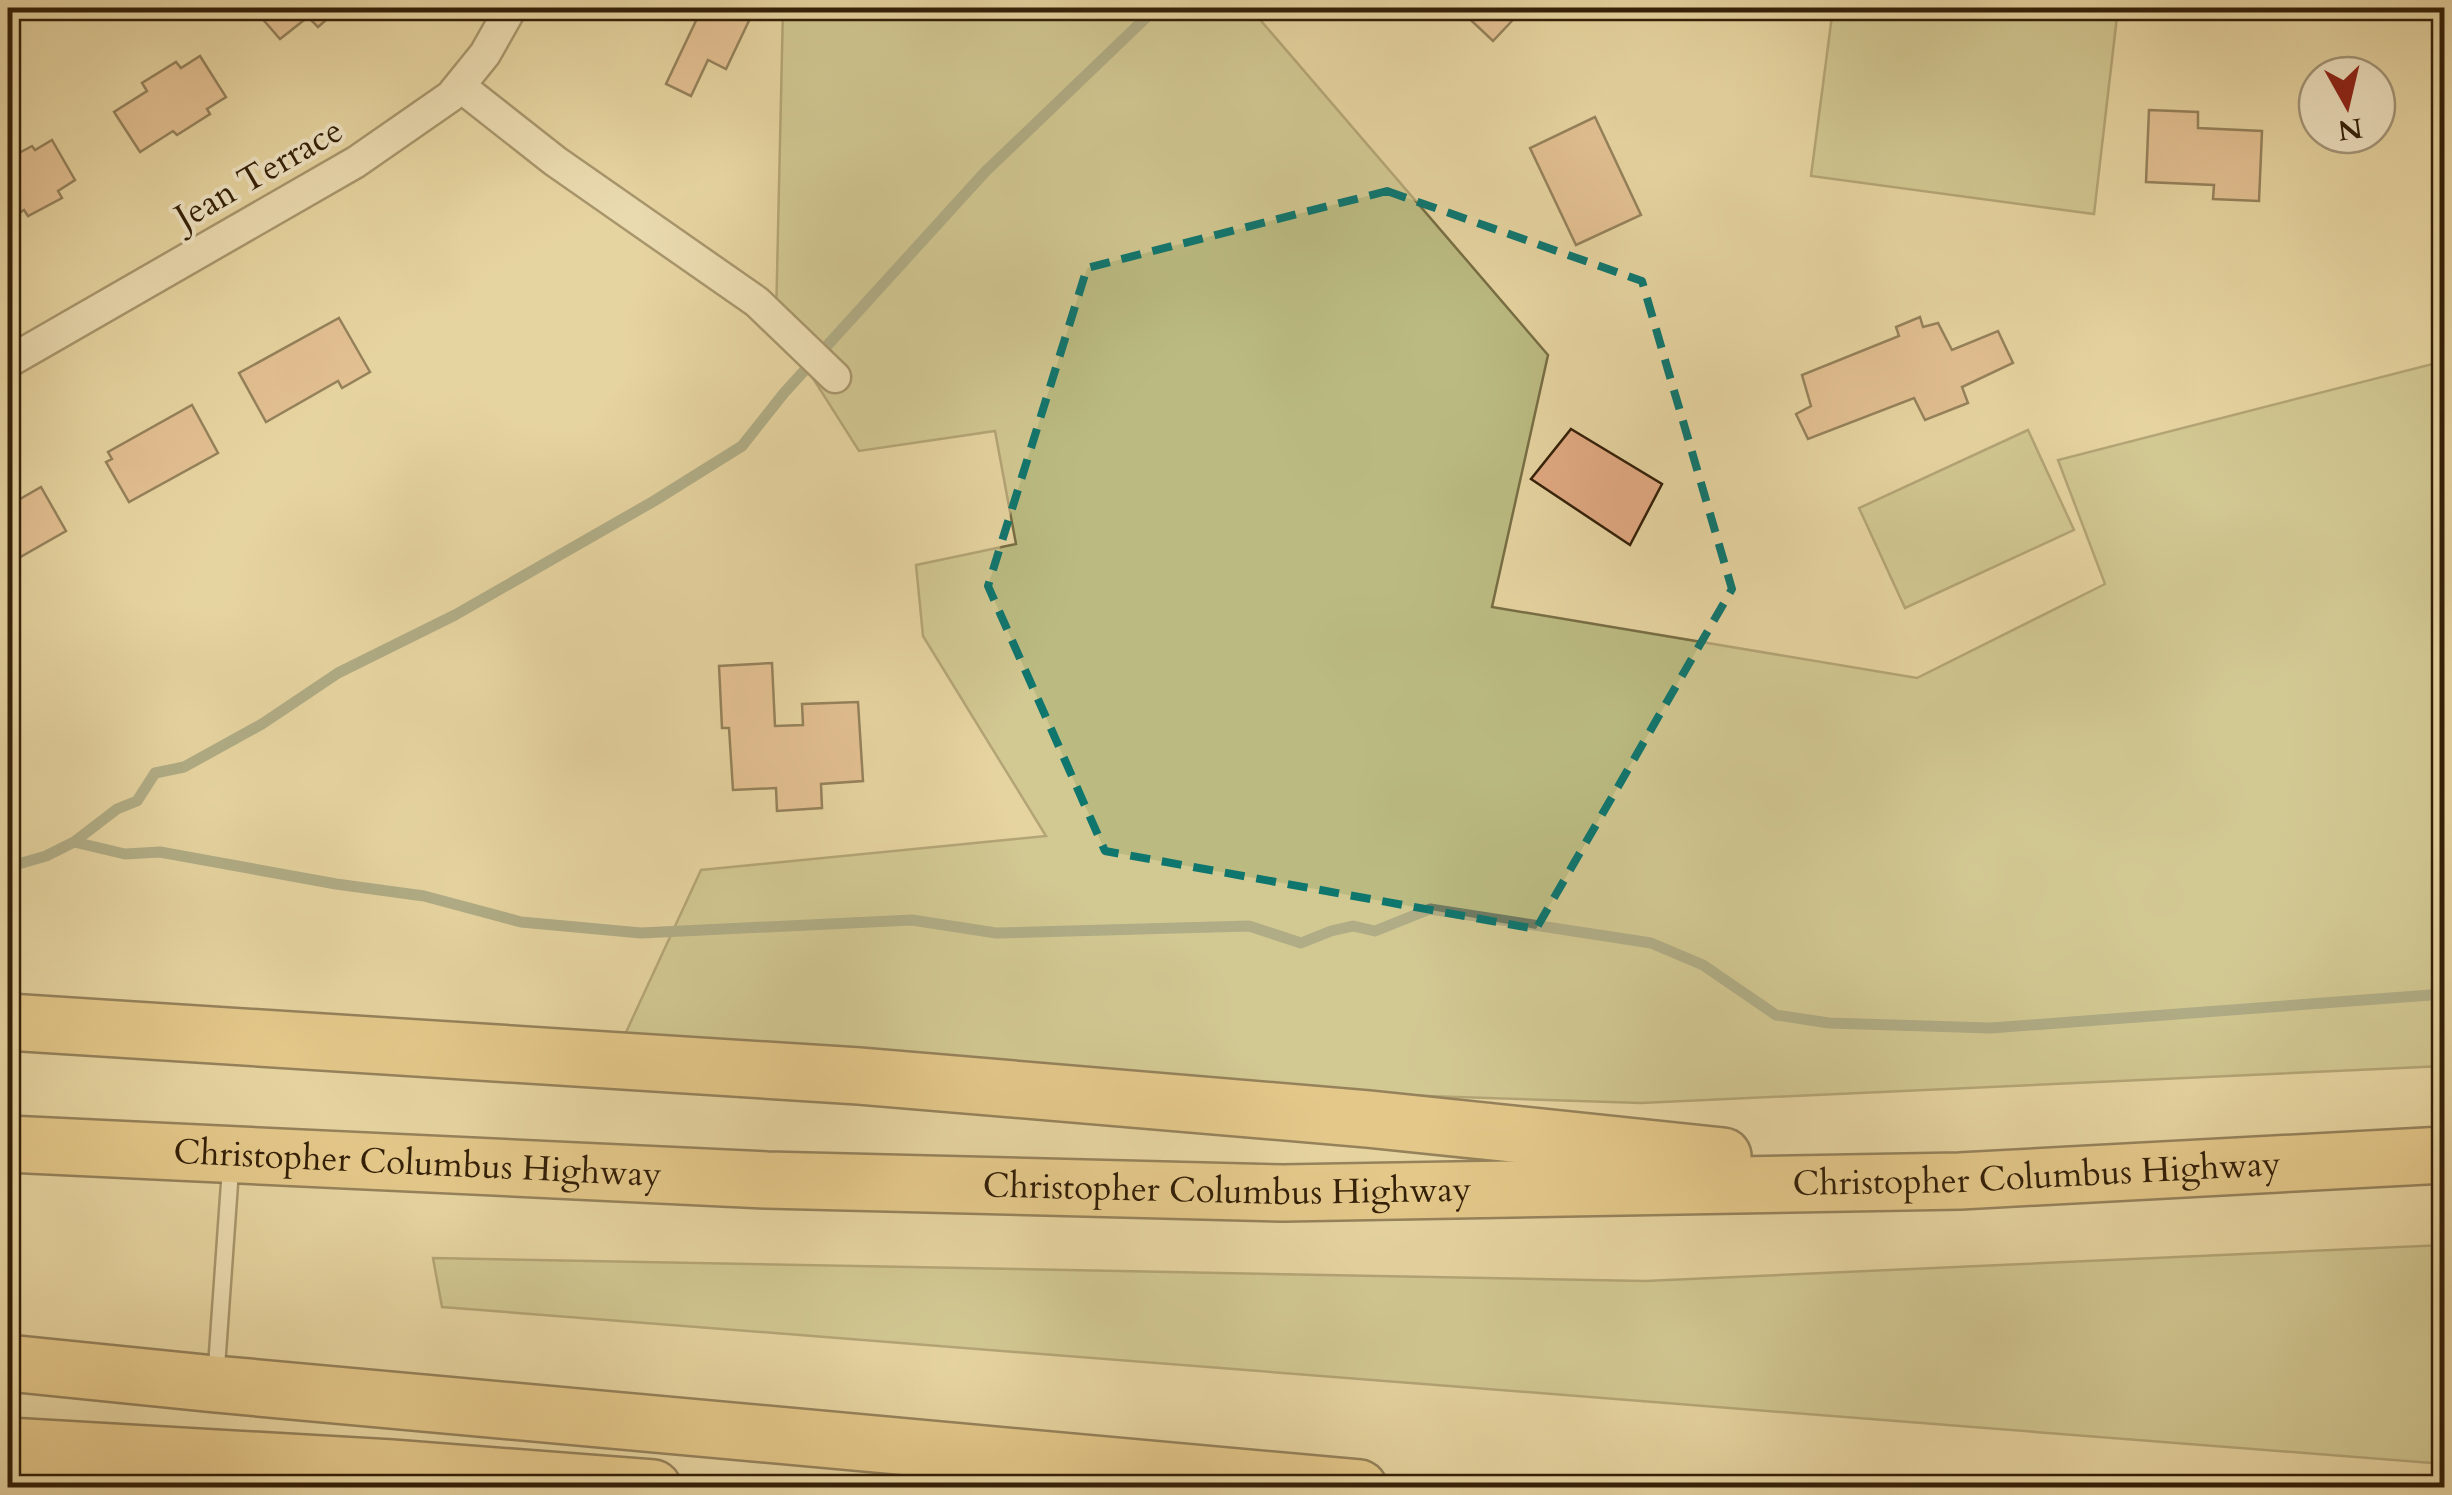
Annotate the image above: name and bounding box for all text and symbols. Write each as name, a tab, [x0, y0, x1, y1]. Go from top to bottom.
north arrow	[2297, 55, 2397, 155]
street label: Jean Terrace	[162, 107, 352, 244]
text: N	[2336, 108, 2365, 149]
street label: Christopher Columbus Highway	[172, 1128, 663, 1199]
street label: Christopher Columbus Highway	[1792, 1140, 2282, 1208]
street label: Christopher Columbus Highway	[982, 1161, 1472, 1217]

